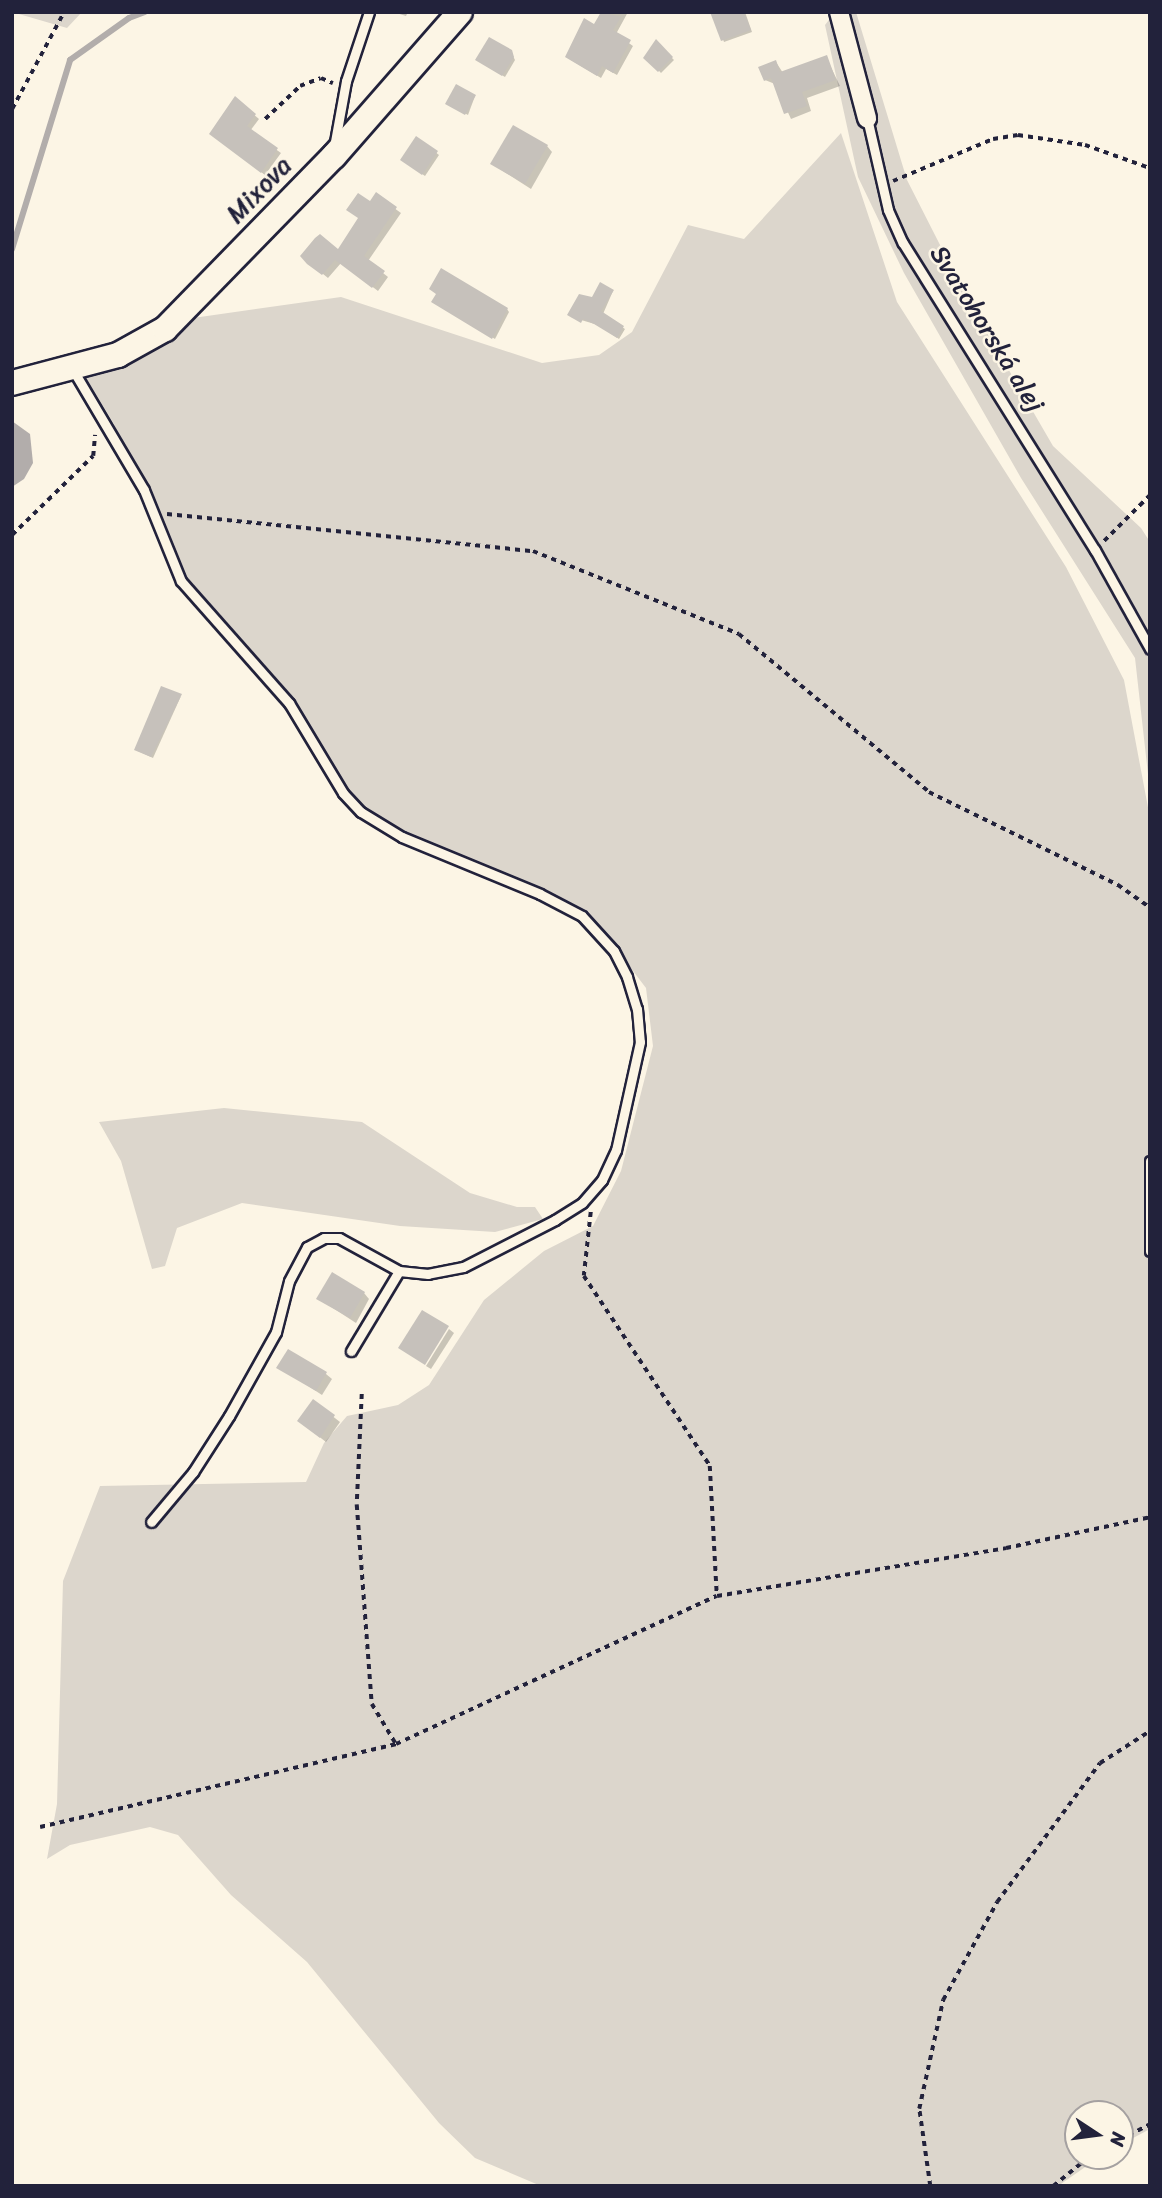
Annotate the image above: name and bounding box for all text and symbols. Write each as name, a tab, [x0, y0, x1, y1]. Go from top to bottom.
street label: Mixova	[220, 150, 298, 230]
street label: Svatohorská alej	[923, 240, 1051, 418]
north arrow	[1064, 2100, 1134, 2170]
text: N	[1100, 2129, 1136, 2150]

